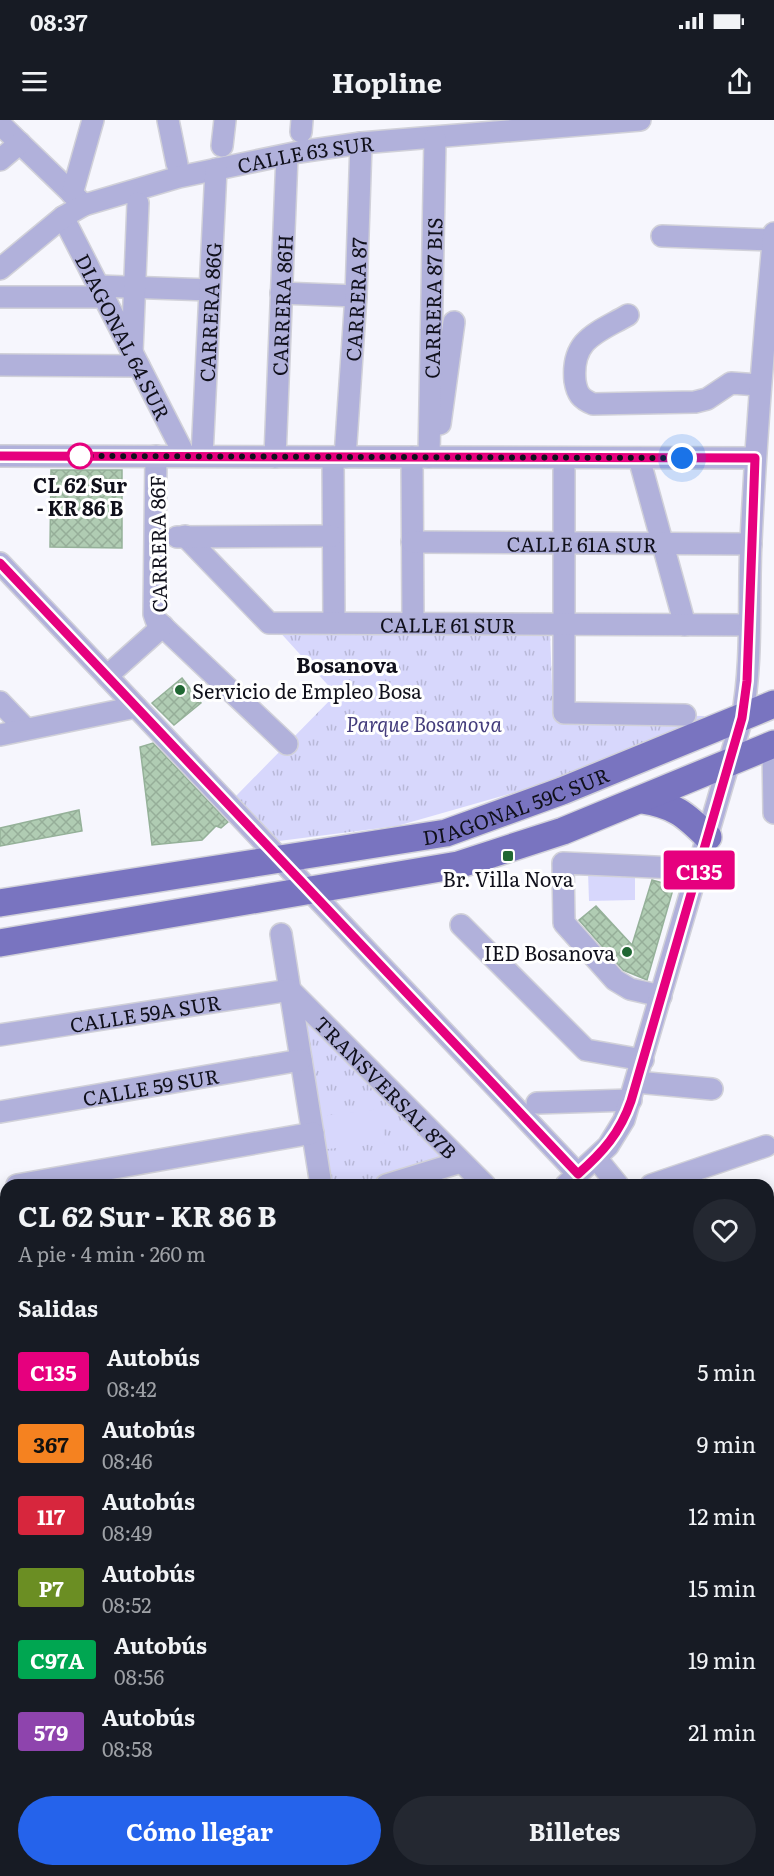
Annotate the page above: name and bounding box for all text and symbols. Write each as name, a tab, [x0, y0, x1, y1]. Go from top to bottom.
text: 08:37	[30, 5, 87, 38]
text: Hopline	[332, 61, 442, 101]
icon: menu	[18, 65, 51, 98]
icon: share	[723, 65, 756, 98]
street label: CALLE 63 SUR	[234, 127, 375, 180]
street label: CARRERA 87 BIS	[415, 217, 449, 379]
street label: CARRERA 86H	[263, 234, 299, 377]
street label: CARRERA 87	[337, 237, 373, 362]
street label: CARRERA 86G	[191, 241, 227, 383]
street label: DIAGONAL 64 SUR	[69, 248, 179, 425]
marker: CL 62 Sur - KR 86 B	[67, 443, 93, 469]
your location	[667, 443, 697, 473]
place label: CL 62 Sur - KR 86 B	[33, 469, 127, 522]
street label: CARRERA 86F	[141, 475, 173, 613]
street label: CALLE 61A SUR	[507, 528, 657, 558]
street label: CALLE 61 SUR	[380, 608, 516, 639]
district label: Bosanova	[296, 648, 399, 679]
place label: Servicio de Empleo Bosa	[192, 675, 422, 705]
marker: Servicio de Empleo Bosa	[173, 683, 187, 697]
park label: Parque Bosanova	[346, 708, 503, 738]
street label: DIAGONAL 59C SUR	[420, 758, 613, 851]
marker: Br. Villa Nova	[501, 849, 515, 863]
line badge: C135	[657, 850, 741, 890]
text: C135	[676, 855, 722, 886]
place label: Br. Villa Nova	[442, 863, 574, 893]
place label: IED Bosanova	[484, 937, 615, 967]
marker: IED Bosanova	[620, 945, 634, 959]
street label: CALLE 59A SUR	[68, 986, 223, 1039]
street label: TRANSVERSAL 87B	[308, 1008, 465, 1165]
street label: CALLE 59 SUR	[80, 1059, 221, 1112]
text: CL 62 Sur - KR 86 B	[18, 1194, 277, 1236]
button: heart	[693, 1199, 756, 1262]
text: A pie · 4 min · 260 m	[18, 1238, 206, 1268]
text: Salidas	[18, 1291, 98, 1324]
text: Autobús	[107, 1340, 200, 1373]
text: 5 min	[697, 1355, 756, 1388]
text: C135	[30, 1356, 77, 1387]
text: 08:42	[107, 1373, 157, 1403]
text: Autobús	[102, 1412, 195, 1445]
text: 9 min	[697, 1427, 756, 1460]
text: 367	[33, 1428, 69, 1459]
text: 08:46	[102, 1445, 153, 1475]
text: Autobús	[102, 1484, 195, 1517]
text: 12 min	[688, 1499, 756, 1532]
text: 117	[37, 1500, 65, 1531]
text: 08:49	[102, 1517, 152, 1547]
text: Autobús	[102, 1556, 195, 1589]
text: 15 min	[688, 1571, 756, 1604]
text: P7	[38, 1572, 64, 1603]
text: 08:52	[102, 1589, 151, 1619]
text: Autobús	[114, 1628, 207, 1661]
text: 19 min	[688, 1643, 756, 1676]
text: C97A	[30, 1644, 84, 1675]
text: 08:56	[114, 1661, 164, 1691]
text: Autobús	[102, 1700, 195, 1733]
text: 21 min	[688, 1715, 756, 1748]
text: 579	[34, 1716, 68, 1747]
text: 08:58	[102, 1733, 152, 1763]
button: Cómo llegar	[18, 1796, 381, 1865]
button: Billetes	[393, 1796, 756, 1865]

